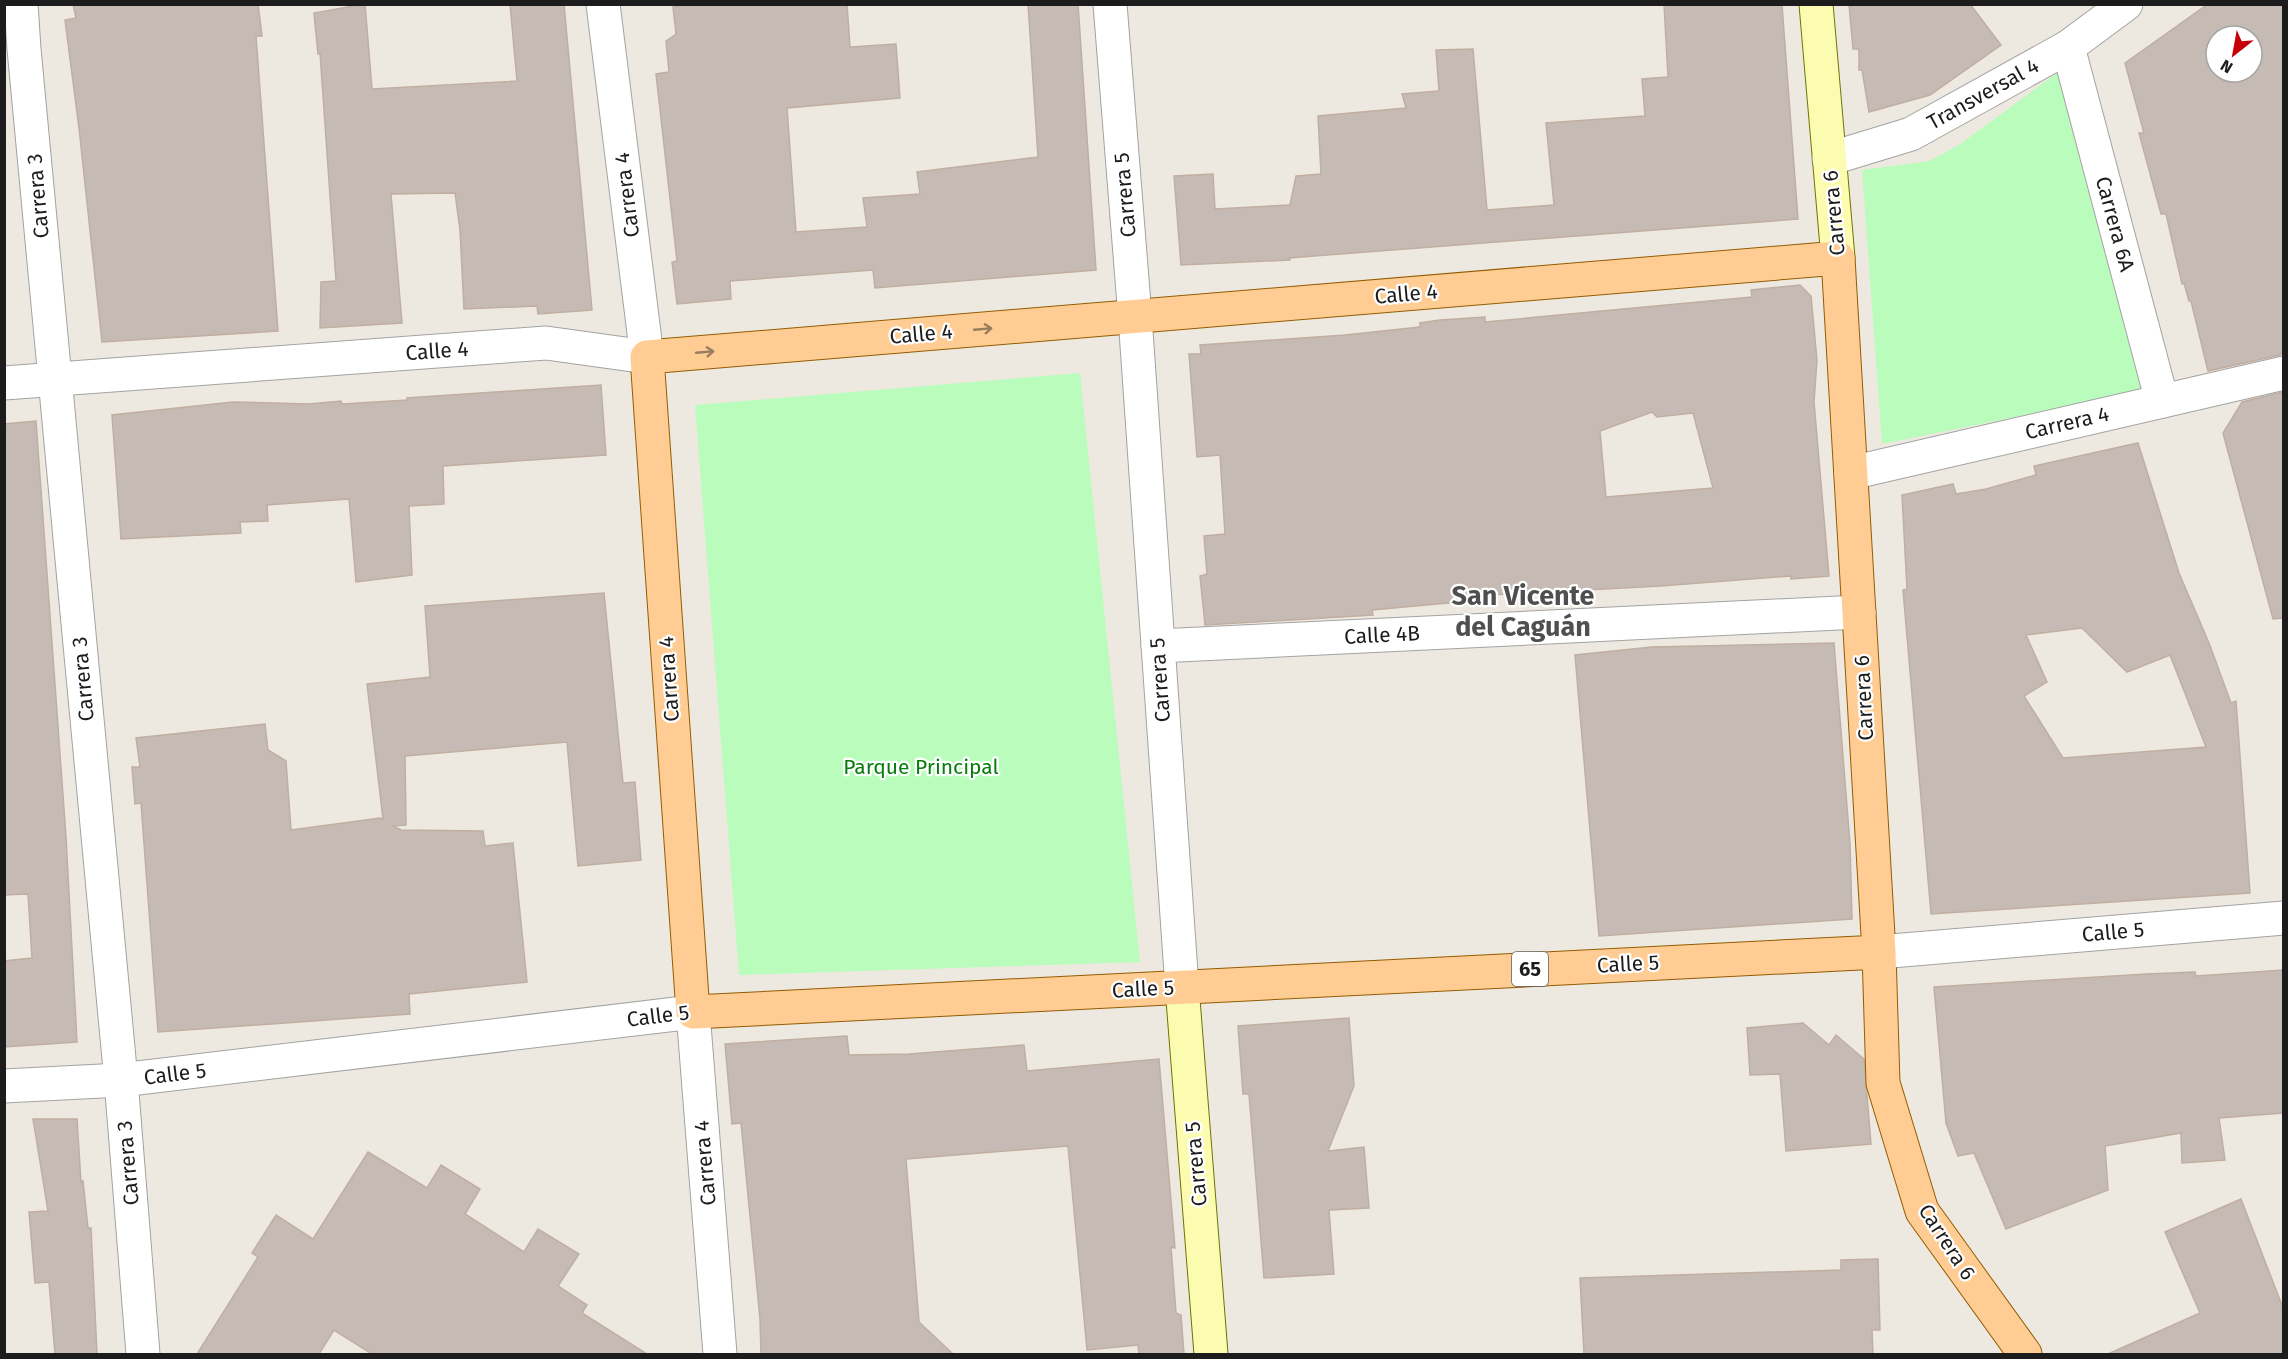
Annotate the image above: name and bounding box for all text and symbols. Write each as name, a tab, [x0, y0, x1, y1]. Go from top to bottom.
north arrow	[2204, 24, 2264, 84]
street label: Transversal 4	[1922, 53, 2044, 135]
text: N	[2217, 56, 2236, 77]
street label: Carrera 4	[609, 151, 645, 239]
street label: Carrera 5	[1108, 152, 1142, 238]
street label: Carrera 3	[21, 153, 55, 239]
street label: Carrera 6	[1817, 169, 1851, 257]
street label: Carrera 6A	[2090, 174, 2140, 274]
street label: Calle 4	[1373, 278, 1439, 310]
street label: Calle 4	[888, 318, 954, 350]
one-way arrow	[973, 323, 992, 334]
street label: Calle 4	[405, 336, 469, 366]
one-way arrow	[694, 346, 714, 357]
street label: Carrera 4	[2022, 401, 2112, 445]
district label: San Vicente del Caguán	[1452, 580, 1595, 643]
street label: Calle 4B	[1343, 620, 1421, 650]
street label: Carrera 4	[653, 635, 685, 723]
street label: Carrera 3	[66, 636, 100, 722]
street label: Carrera 5	[1144, 637, 1176, 723]
street label: Carrera 6	[1849, 655, 1879, 741]
park label: Parque Principal	[843, 754, 999, 780]
street label: Calle 5	[2081, 916, 2145, 948]
street label: Calle 5	[1596, 949, 1660, 979]
road number: 65	[1512, 952, 1548, 986]
street label: Calle 5	[1111, 974, 1175, 1004]
street label: Calle 5	[625, 999, 691, 1033]
street label: Calle 5	[142, 1057, 208, 1091]
street label: Carrera 4	[688, 1119, 722, 1207]
street label: Carrera 3	[111, 1120, 145, 1206]
street label: Carrera 5	[1179, 1121, 1213, 1207]
street label: Carrera 6	[1913, 1199, 1981, 1285]

